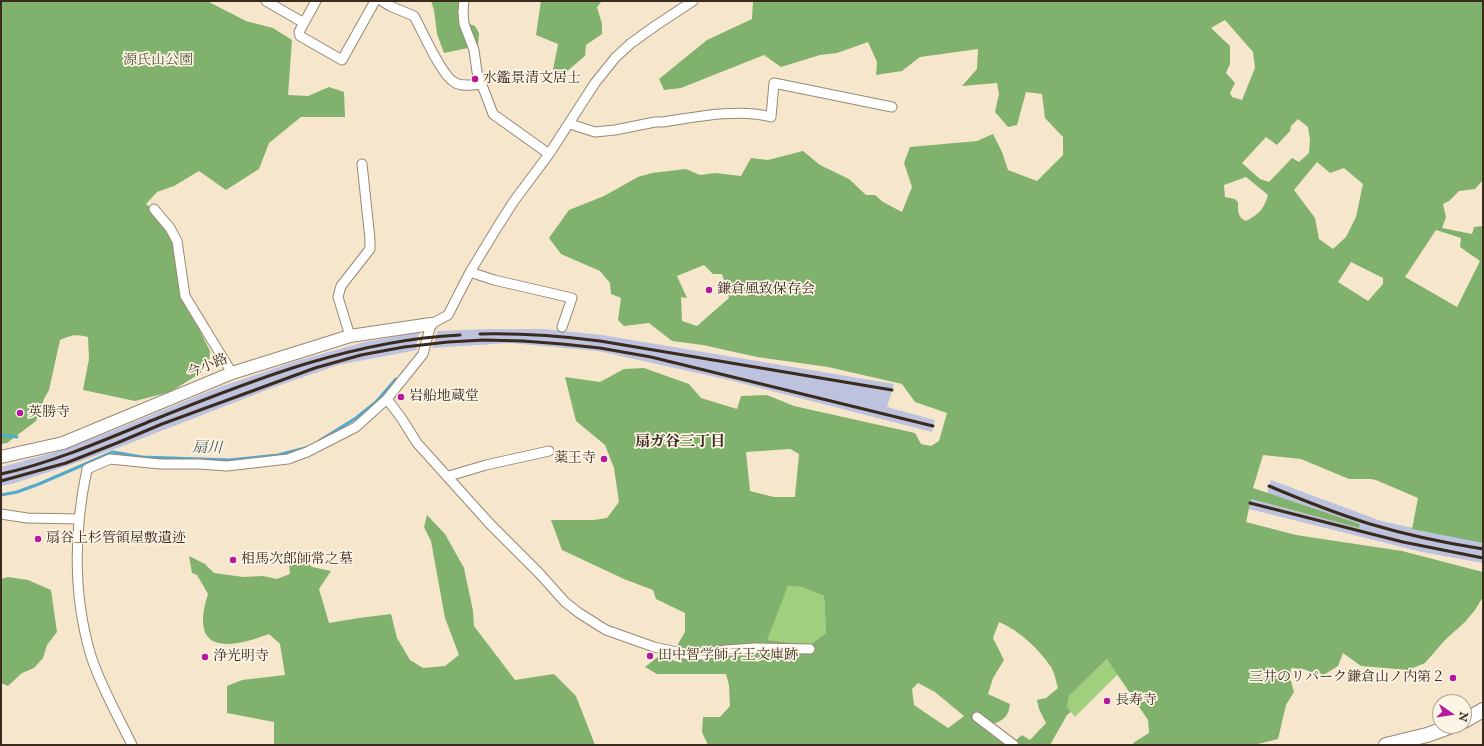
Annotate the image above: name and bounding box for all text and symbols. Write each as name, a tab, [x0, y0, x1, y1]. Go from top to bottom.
park label: 源氏山公園	[123, 53, 193, 69]
place label: 水鑑景清文居士	[483, 71, 581, 87]
marker: 水鑑景清文居士	[470, 74, 480, 84]
place label: 鎌倉風致保存会	[717, 282, 815, 298]
marker: 鎌倉風致保存会	[704, 285, 714, 295]
street label: 今小路	[185, 351, 231, 383]
place label: 岩船地蔵堂	[409, 389, 479, 405]
marker: 岩船地蔵堂	[396, 392, 406, 402]
place label: 英勝寺	[28, 405, 70, 421]
marker: 英勝寺	[15, 408, 25, 418]
district label: 扇ガ谷三丁目	[635, 434, 725, 452]
water label: 扇川	[192, 439, 222, 459]
place label: 薬王寺	[554, 451, 596, 467]
marker: 薬王寺	[599, 454, 609, 464]
place label: 扇谷上杉管領屋敷遺迹	[46, 531, 186, 547]
marker: 扇谷上杉管領屋敷遺迹	[33, 534, 43, 544]
place label: 相馬次郎師常之墓	[241, 552, 353, 568]
marker: 相馬次郎師常之墓	[228, 555, 238, 565]
place label: 田中智学師子王文庫跡	[658, 648, 798, 664]
place label: 浄光明寺	[213, 649, 269, 665]
marker: 田中智学師子王文庫跡	[645, 651, 655, 661]
marker: 浄光明寺	[200, 652, 210, 662]
place label: 三井のリパーク鎌倉山ノ内第２	[1249, 670, 1445, 686]
marker: 三井のリパーク鎌倉山ノ内第２	[1448, 673, 1458, 683]
place label: 長寿寺	[1115, 693, 1157, 709]
north arrow	[1432, 694, 1472, 734]
marker: 長寿寺	[1102, 696, 1112, 706]
text: N	[1455, 710, 1471, 723]

